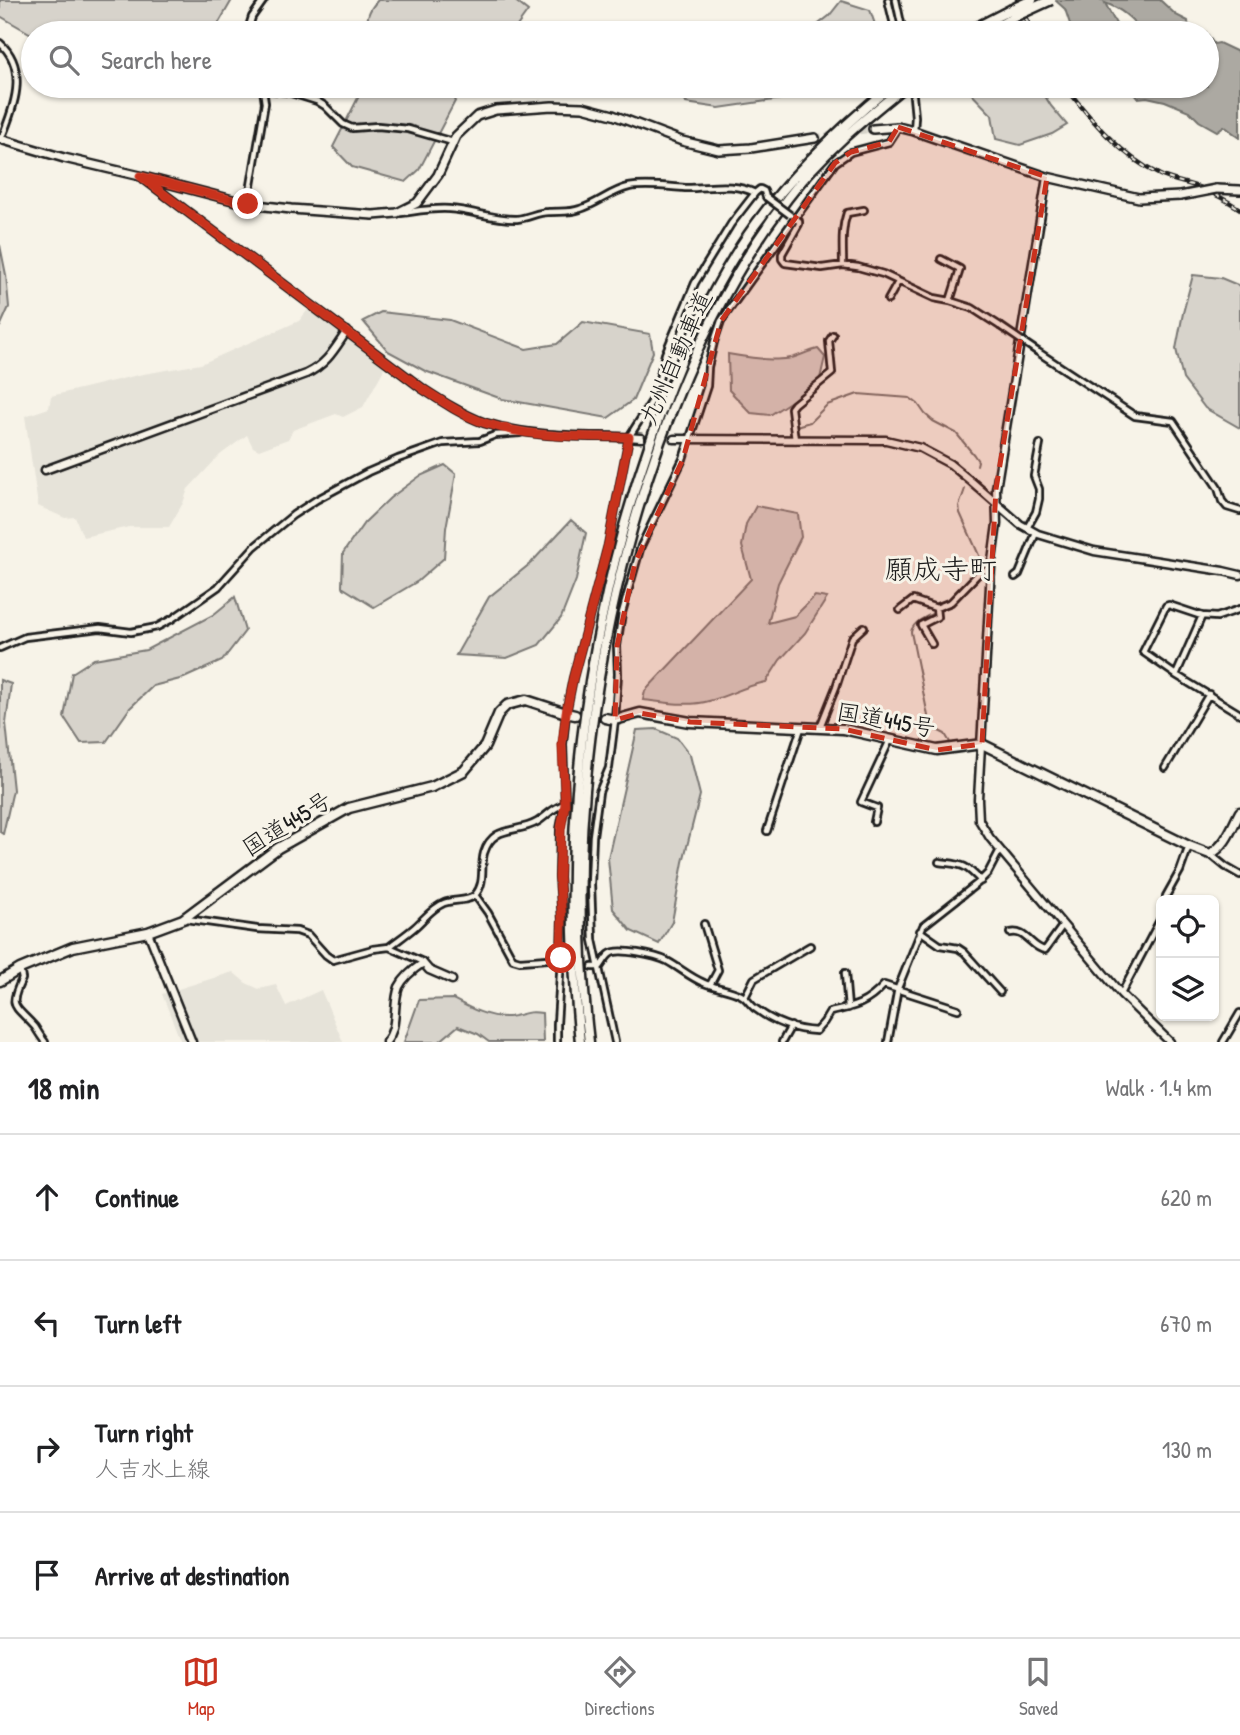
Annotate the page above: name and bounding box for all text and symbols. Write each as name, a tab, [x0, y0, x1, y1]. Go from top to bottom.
search box	[21, 21, 1219, 98]
icon: search	[45, 41, 83, 79]
text: Search here	[101, 42, 212, 77]
route end	[232, 188, 263, 219]
street label: 九州自動車道	[631, 285, 719, 430]
district label: 願成寺町	[885, 550, 997, 588]
street label: 国道445号	[834, 695, 938, 743]
street label: 国道445号	[236, 783, 337, 863]
map controls	[1156, 895, 1219, 1021]
button: locate	[1156, 895, 1219, 958]
route start	[545, 942, 576, 973]
button: layers	[1156, 958, 1219, 1021]
text: 18 min	[28, 1068, 99, 1108]
text: Walk · 1.4 km	[1106, 1072, 1212, 1103]
icon: ahead	[28, 1178, 66, 1216]
text: Continue	[95, 1180, 179, 1215]
text: 620 m	[1161, 1182, 1212, 1213]
icon: left	[28, 1304, 66, 1342]
text: Turn left	[95, 1306, 181, 1341]
text: 670 m	[1160, 1308, 1212, 1339]
text: Turn right	[95, 1415, 193, 1450]
icon: right	[28, 1430, 66, 1468]
text: 130 m	[1162, 1434, 1212, 1465]
text: 人吉水上線	[95, 1453, 210, 1484]
icon: arrive	[28, 1556, 66, 1594]
text: Arrive at destination	[95, 1558, 290, 1593]
tab: Map	[182, 1653, 220, 1721]
tab: Directions	[585, 1653, 655, 1721]
tab: Saved	[1019, 1653, 1058, 1721]

